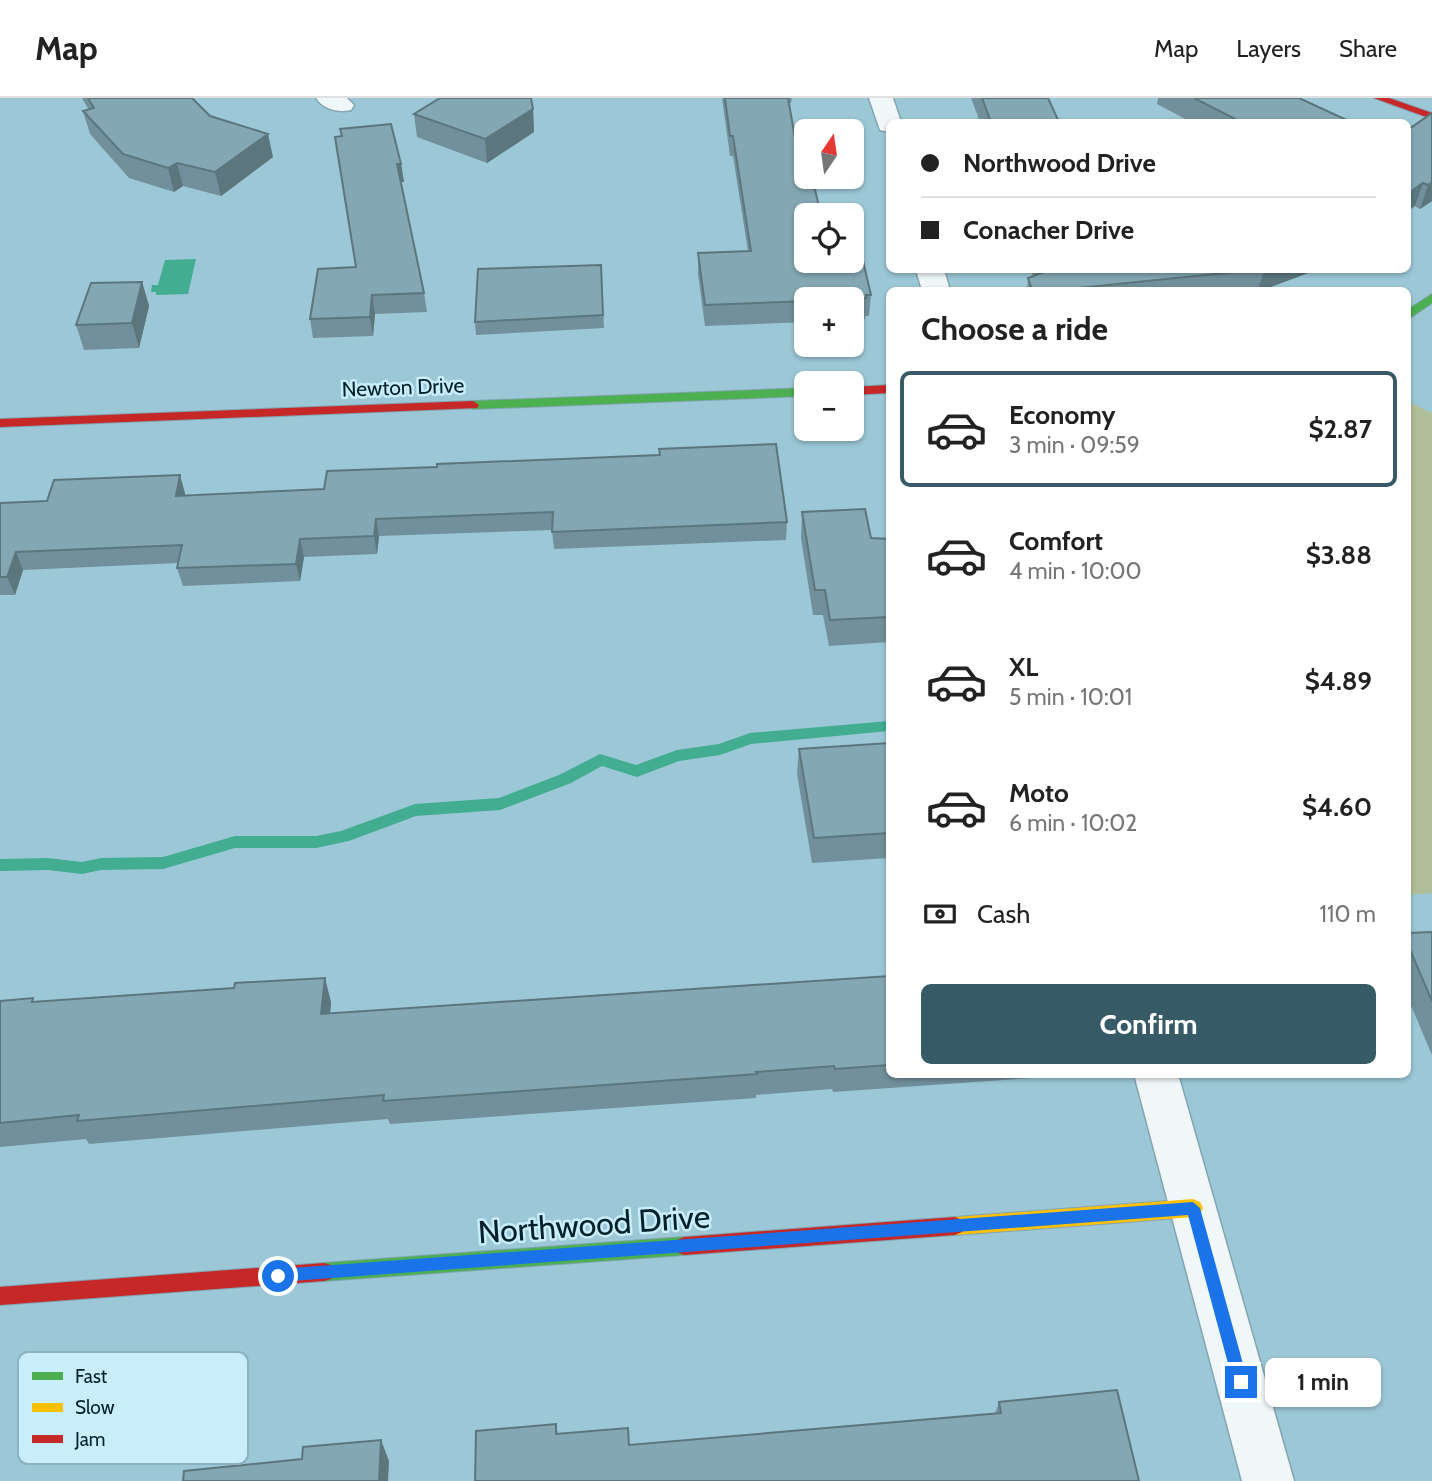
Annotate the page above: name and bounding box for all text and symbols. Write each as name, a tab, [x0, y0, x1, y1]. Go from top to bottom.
text: Map	[35, 28, 98, 68]
text: Map	[1154, 34, 1198, 63]
text: Layers	[1236, 34, 1301, 63]
text: Share	[1339, 34, 1397, 63]
north arrow	[794, 119, 864, 189]
map controls	[794, 119, 864, 441]
text: Northwood Drive	[963, 147, 1156, 179]
button: locate	[794, 203, 864, 273]
text: Conacher Drive	[963, 214, 1134, 246]
button: +	[794, 287, 864, 357]
text: Choose a ride	[921, 309, 1108, 348]
button: −	[794, 371, 864, 441]
street label: Newton Drive	[341, 372, 465, 402]
icon: car	[925, 398, 988, 461]
text: Economy	[1009, 399, 1115, 431]
text: $2.87	[1308, 413, 1372, 445]
text: 3 min · 09:59	[1009, 431, 1140, 459]
icon: car	[925, 524, 988, 587]
text: Comfort	[1009, 525, 1103, 557]
text: $3.88	[1306, 539, 1372, 571]
text: 4 min · 10:00	[1009, 557, 1142, 585]
icon: car	[925, 650, 988, 713]
text: XL	[1009, 651, 1038, 683]
text: $4.89	[1305, 665, 1372, 697]
text: 5 min · 10:01	[1009, 683, 1132, 711]
icon: car	[925, 776, 988, 839]
text: Moto	[1009, 777, 1069, 809]
text: $4.60	[1302, 791, 1372, 823]
text: 6 min · 10:02	[1009, 809, 1137, 837]
icon: cash	[921, 895, 959, 933]
text: Cash	[977, 898, 1030, 930]
text: 110 m	[1320, 900, 1376, 928]
button: Confirm	[921, 984, 1376, 1064]
street label: Northwood Drive	[477, 1196, 711, 1252]
route start	[262, 1260, 294, 1292]
legend	[18, 1352, 248, 1464]
callout: 1 min	[1266, 1358, 1381, 1406]
text: Fast	[75, 1365, 108, 1388]
route end	[1225, 1366, 1257, 1398]
text: 1 min	[1297, 1368, 1349, 1396]
text: Slow	[75, 1396, 115, 1419]
text: Jam	[74, 1428, 105, 1451]

